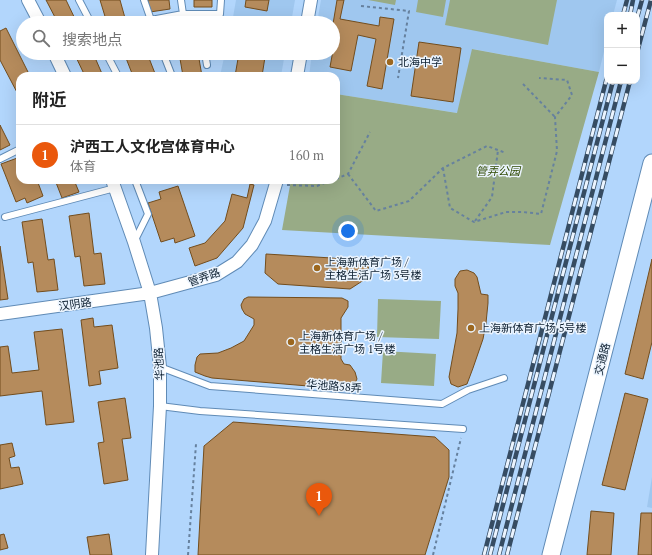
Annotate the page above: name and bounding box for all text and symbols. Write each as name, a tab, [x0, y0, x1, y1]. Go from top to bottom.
map controls	[604, 12, 640, 84]
button: +	[604, 12, 640, 48]
search box	[16, 16, 340, 60]
icon: search	[30, 27, 52, 49]
text: 搜索地点	[62, 29, 122, 49]
button: −	[604, 48, 640, 84]
place label: 北海中学	[398, 55, 442, 69]
marker: 北海中学	[385, 57, 395, 67]
text: 附近	[32, 88, 66, 111]
text: 沪西工人文化宫体育中心	[70, 136, 235, 156]
text: 1	[41, 146, 49, 164]
text: 160 m	[289, 146, 324, 164]
text: 体育	[70, 157, 96, 175]
park label: 管弄公园	[476, 164, 522, 178]
your location	[338, 221, 358, 241]
place label: 上海新体育广场 / 主格生活广场 3号楼	[325, 255, 422, 282]
marker: 上海新体育广场 / 主格生活广场 3号楼	[312, 263, 322, 273]
street label: 管弄路	[186, 265, 222, 289]
street label: 汉阴路	[58, 295, 92, 313]
place label: 上海新体育广场 5号楼	[479, 321, 587, 335]
marker: 上海新体育广场 5号楼	[466, 323, 476, 333]
place label: 上海新体育广场 / 主格生活广场 1号楼	[299, 329, 396, 356]
marker: 上海新体育广场 / 主格生活广场 1号楼	[286, 337, 296, 347]
street label: 交通路	[591, 341, 613, 377]
street label: 华池路	[151, 347, 167, 381]
street label: 华池路58弄	[306, 377, 362, 395]
pin: 1	[306, 483, 332, 516]

